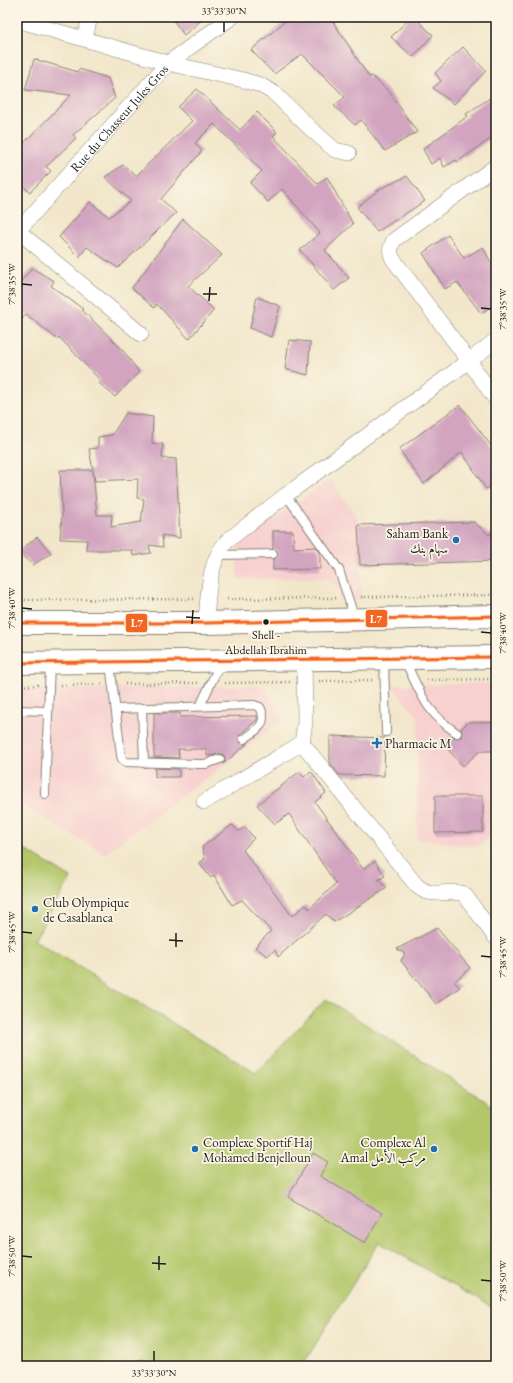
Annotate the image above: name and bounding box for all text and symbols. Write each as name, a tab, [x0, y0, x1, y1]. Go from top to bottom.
text: 33°33'30"N	[202, 4, 247, 17]
street label: Rue du Chasseur Jules Gros	[66, 60, 172, 175]
text: 7°38'35"W	[5, 262, 18, 305]
text: 7°38'35"W	[496, 287, 509, 330]
place label: Saham Bank سهام بنك	[386, 525, 449, 560]
marker: Saham Bank سهام بنك	[451, 535, 461, 545]
text: 7°38'40"W	[5, 586, 18, 629]
line badge: L7	[365, 609, 388, 628]
text: 7°38'40"W	[496, 611, 509, 654]
text: L7	[370, 612, 382, 626]
line badge: L7	[125, 613, 148, 633]
text: L7	[131, 616, 143, 630]
marker: Shell - Abdellah Ibrahim	[261, 617, 271, 627]
place label: Shell - Abdellah Ibrahim	[224, 627, 308, 658]
place label: Pharmacie M	[385, 735, 452, 752]
marker: Pharmacie M	[372, 738, 382, 748]
place label: Club Olympique de Casablanca	[43, 894, 129, 926]
marker: Club Olympique de Casablanca	[30, 904, 40, 914]
text: 7°38'45"W	[5, 910, 18, 953]
text: 7°38'45"W	[496, 935, 509, 978]
place label: Complexe Sportif Haj Mohamed Benjelloun	[203, 1134, 312, 1166]
place label: Complexe Al Amal مركب الأمل	[340, 1134, 426, 1167]
marker: Complexe Sportif Haj Mohamed Benjelloun	[190, 1144, 200, 1154]
marker: Complexe Al Amal مركب الأمل	[429, 1144, 439, 1154]
text: 7°38'50"W	[5, 1234, 18, 1277]
text: 7°38'50"W	[496, 1259, 509, 1302]
text: 33°33'30"N	[132, 1366, 177, 1379]

